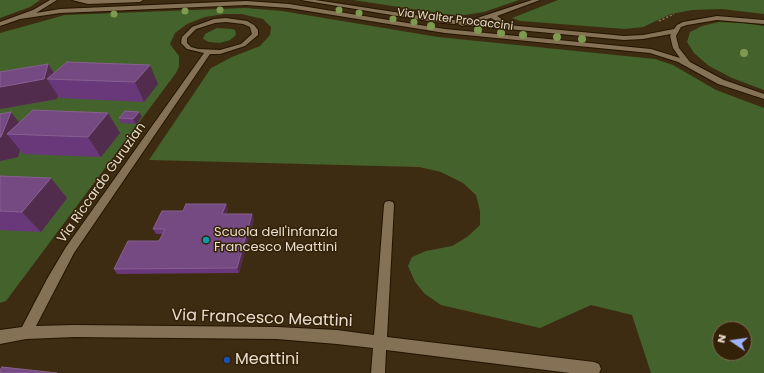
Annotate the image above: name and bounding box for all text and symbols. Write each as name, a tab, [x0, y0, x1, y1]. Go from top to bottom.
street label: Via Walter Procaccini	[396, 6, 514, 34]
street label: Via Riccardo Guruzian	[55, 120, 149, 246]
place label: Scuola dell'infanzia Francesco Meattini	[214, 225, 338, 256]
marker: Scuola dell'infanzia Francesco Meattini	[201, 235, 211, 245]
street label: Via Francesco Meattini	[171, 306, 353, 332]
north arrow	[712, 321, 752, 361]
text: N	[713, 333, 730, 344]
place label: Meattini	[235, 350, 299, 370]
marker: Meattini	[222, 355, 232, 365]

